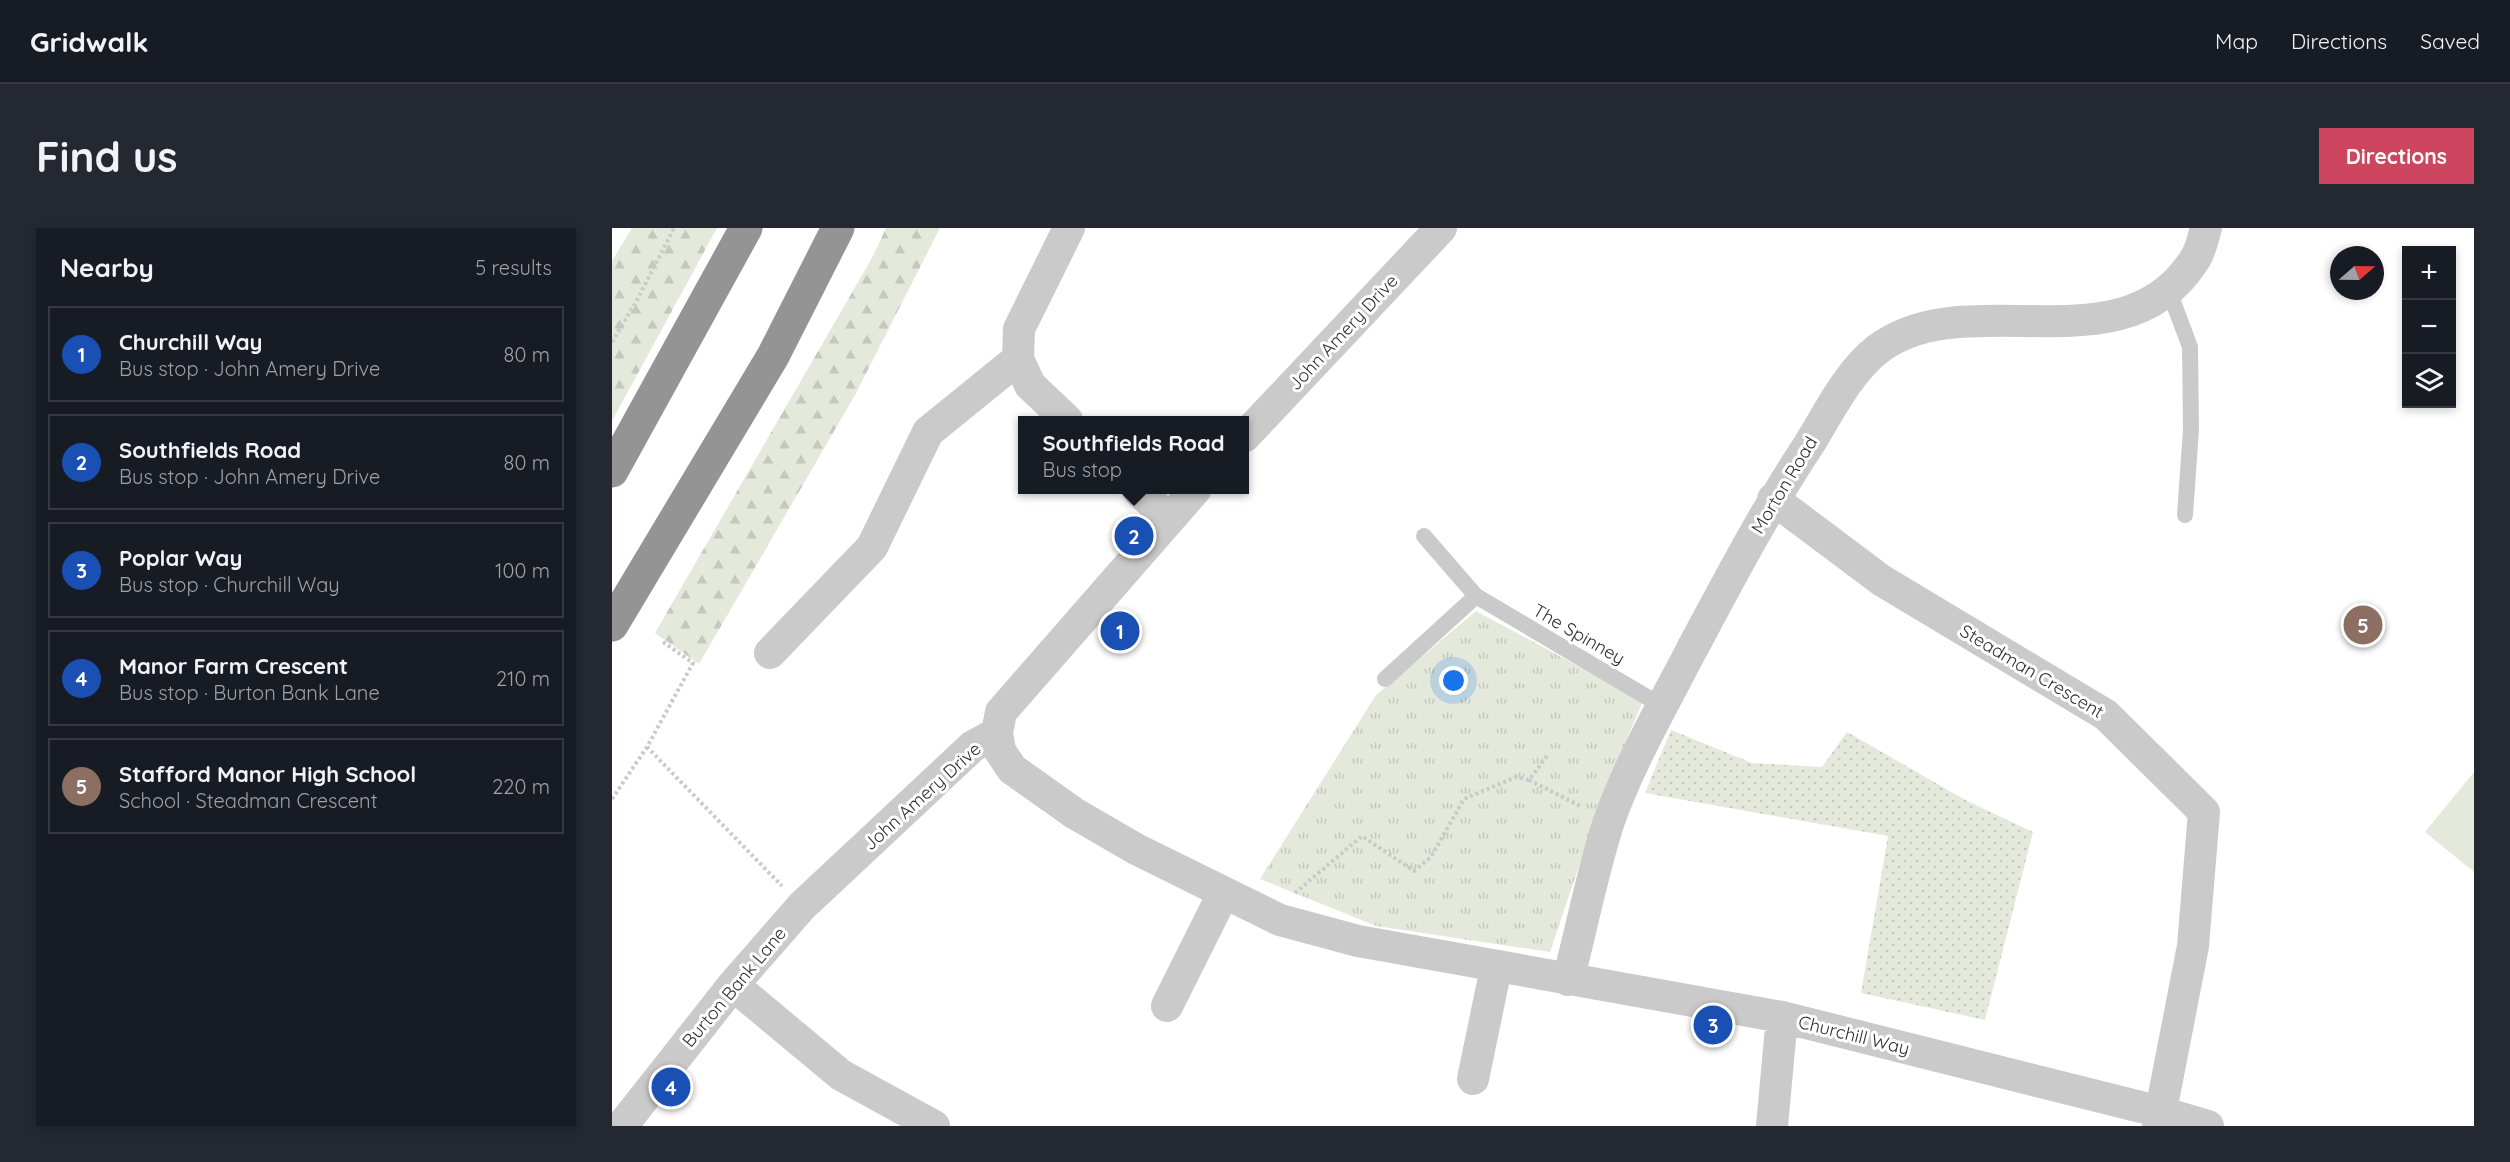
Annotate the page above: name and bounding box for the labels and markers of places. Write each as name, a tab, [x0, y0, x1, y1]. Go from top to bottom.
pin: 2	[1114, 514, 1154, 558]
pin: 5	[2344, 602, 2382, 648]
pin: 1	[1100, 608, 1140, 654]
pin: 3	[1694, 1002, 1732, 1048]
pin: 4	[652, 1064, 690, 1110]

